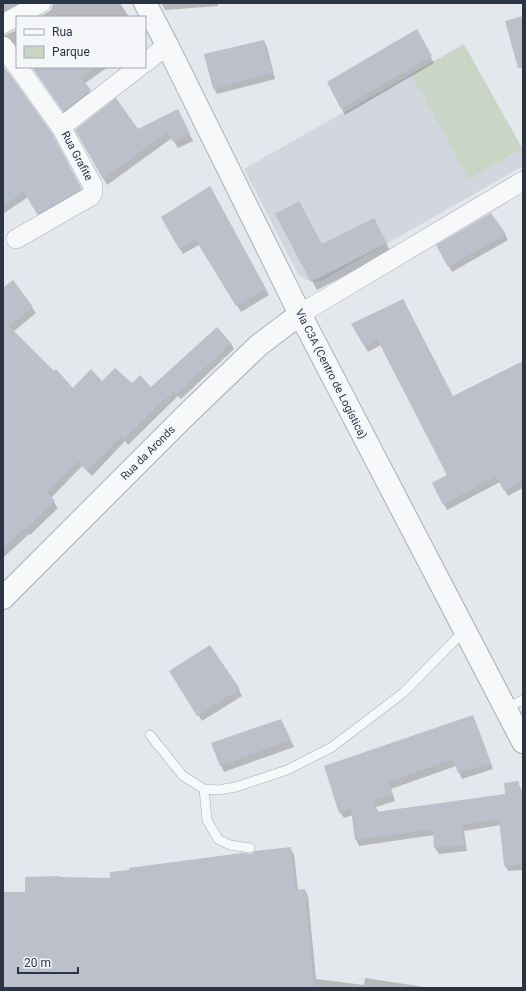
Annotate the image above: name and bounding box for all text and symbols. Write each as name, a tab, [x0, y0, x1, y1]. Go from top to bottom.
legend	[16, 16, 146, 68]
text: Rua	[52, 25, 73, 39]
text: Parque	[52, 45, 90, 59]
street label: Rua Grafite	[59, 129, 96, 183]
street label: Via C3A (Centro de Logística)	[293, 307, 370, 441]
street label: Rua da Aronds	[118, 423, 178, 483]
scale bar	[18, 949, 78, 975]
text: 20 m	[24, 956, 51, 970]

